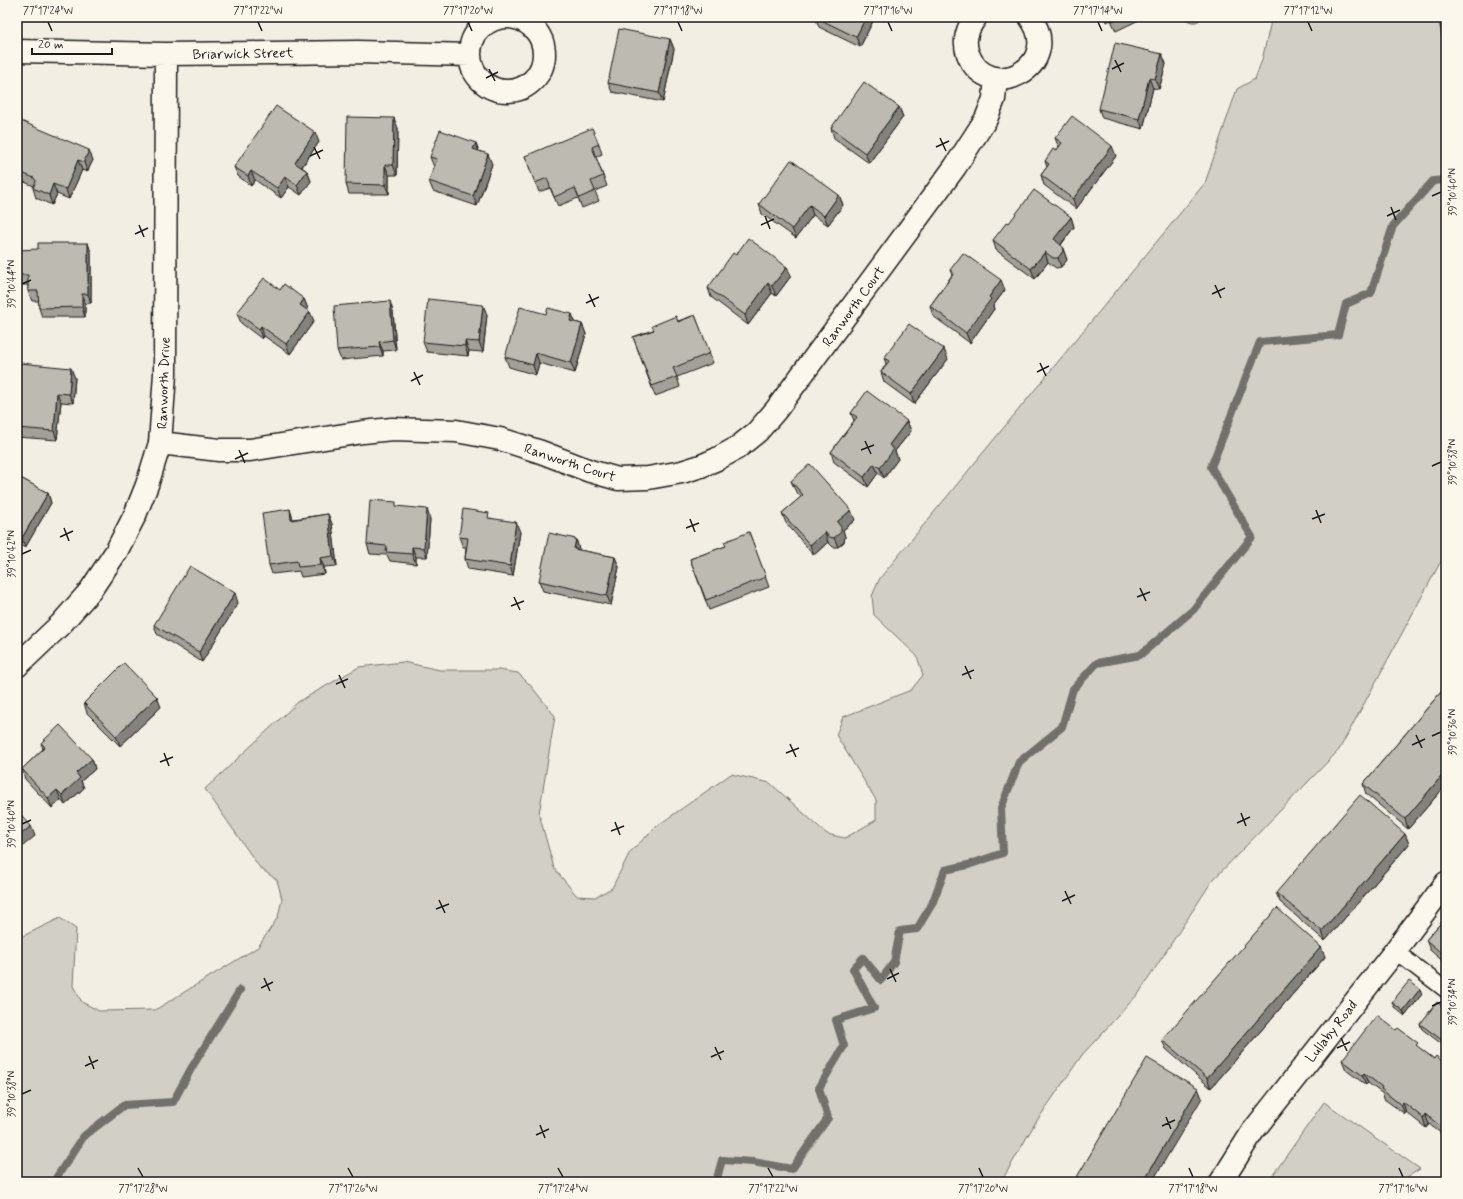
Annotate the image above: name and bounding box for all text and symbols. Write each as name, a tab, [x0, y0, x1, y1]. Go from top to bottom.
text: 77°17'24"W	[23, 4, 73, 18]
text: 77°17'22"W	[234, 4, 283, 18]
text: 77°17'20"W	[443, 4, 493, 18]
text: 77°17'18"W	[654, 4, 702, 18]
text: 77°17'16"W	[864, 4, 912, 18]
text: 77°17'14"W	[1073, 4, 1123, 18]
text: 77°17'12"W	[1284, 4, 1332, 18]
scale bar	[32, 30, 112, 56]
text: 20 m	[38, 37, 64, 53]
street label: Briarwick Street	[192, 44, 295, 64]
text: 39°10'40"N	[1446, 168, 1460, 216]
text: 39°10'44"N	[5, 259, 19, 308]
street label: Ranworth Court	[819, 263, 889, 350]
street label: Ranworth Drive	[153, 337, 175, 429]
text: 39°10'38"N	[1446, 438, 1460, 485]
street label: Ranworth Court	[522, 440, 618, 486]
text: 39°10'42"N	[5, 530, 19, 578]
text: 39°10'36"N	[1446, 708, 1460, 755]
text: 39°10'40"N	[5, 800, 19, 848]
text: 39°10'34"N	[1446, 978, 1460, 1026]
street label: Lullaby Road	[1302, 997, 1362, 1066]
text: 39°10'38"N	[5, 1070, 19, 1117]
text: 77°17'28"W	[118, 1182, 168, 1196]
text: 77°17'26"W	[328, 1182, 378, 1196]
text: 77°17'24"W	[538, 1182, 588, 1196]
text: 77°17'22"W	[749, 1182, 798, 1196]
text: 77°17'20"W	[958, 1182, 1008, 1196]
text: 77°17'18"W	[1169, 1182, 1217, 1196]
text: 77°17'16"W	[1379, 1182, 1427, 1196]

